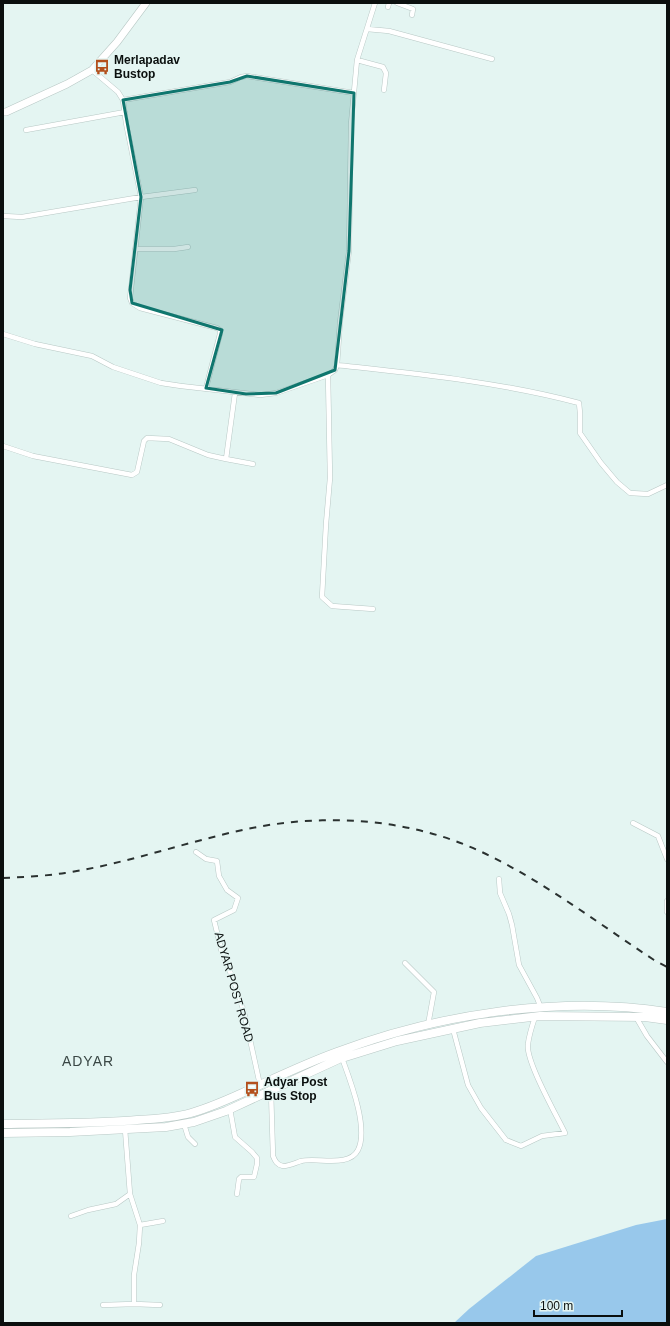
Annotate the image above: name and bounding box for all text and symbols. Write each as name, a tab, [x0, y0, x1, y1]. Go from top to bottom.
place label: Merlapadav Bustop	[114, 53, 180, 81]
bus stop icon: Merlapadav Bustop	[93, 58, 111, 76]
street label: ADYAR POST ROAD	[212, 930, 257, 1044]
district label: ADYAR	[62, 1053, 114, 1069]
place label: Adyar Post Bus Stop	[264, 1075, 327, 1103]
bus stop icon: Adyar Post Bus Stop	[243, 1080, 261, 1098]
scale bar	[534, 1292, 622, 1318]
text: 100 m	[540, 1299, 573, 1313]

